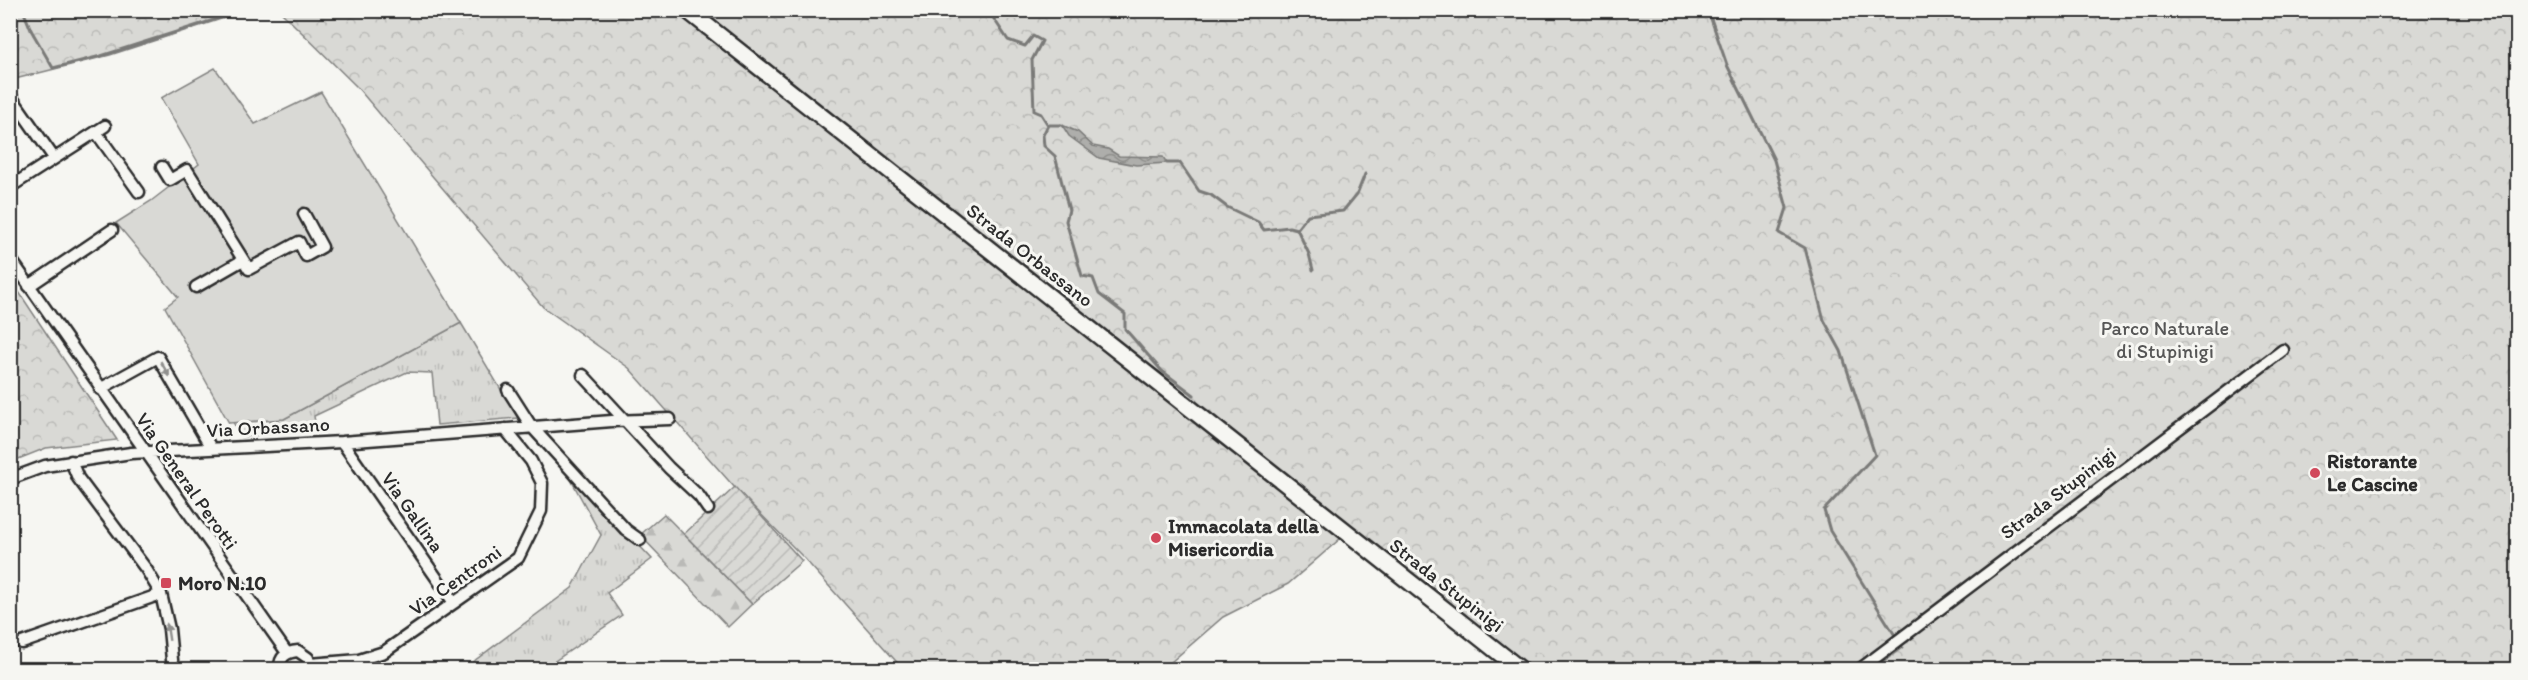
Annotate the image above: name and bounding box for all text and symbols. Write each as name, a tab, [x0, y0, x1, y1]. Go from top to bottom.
street label: Strada Orbassano	[962, 198, 1098, 312]
park label: Parco Naturale di Stupinigi	[2101, 316, 2229, 363]
one-way arrow	[160, 361, 170, 378]
street label: Via General Perotti	[131, 408, 243, 554]
street label: Via Orbassano	[206, 412, 330, 442]
street label: Strada Stupinigi	[1995, 442, 2121, 544]
place label: Ristorante Le Cascine	[2327, 449, 2418, 496]
marker: Ristorante Le Cascine	[2308, 466, 2322, 480]
street label: Via Gallina	[376, 467, 450, 557]
place label: Immacolata della Misericordia	[1168, 514, 1319, 561]
marker: Immacolata della Misericordia	[1149, 531, 1163, 545]
street label: Strada Stupinigi	[1385, 533, 1509, 637]
street label: Via Centroni	[404, 539, 506, 621]
place label: Moro N.10	[178, 571, 267, 595]
marker: Moro N.10	[159, 576, 173, 590]
one-way arrow	[164, 622, 173, 641]

